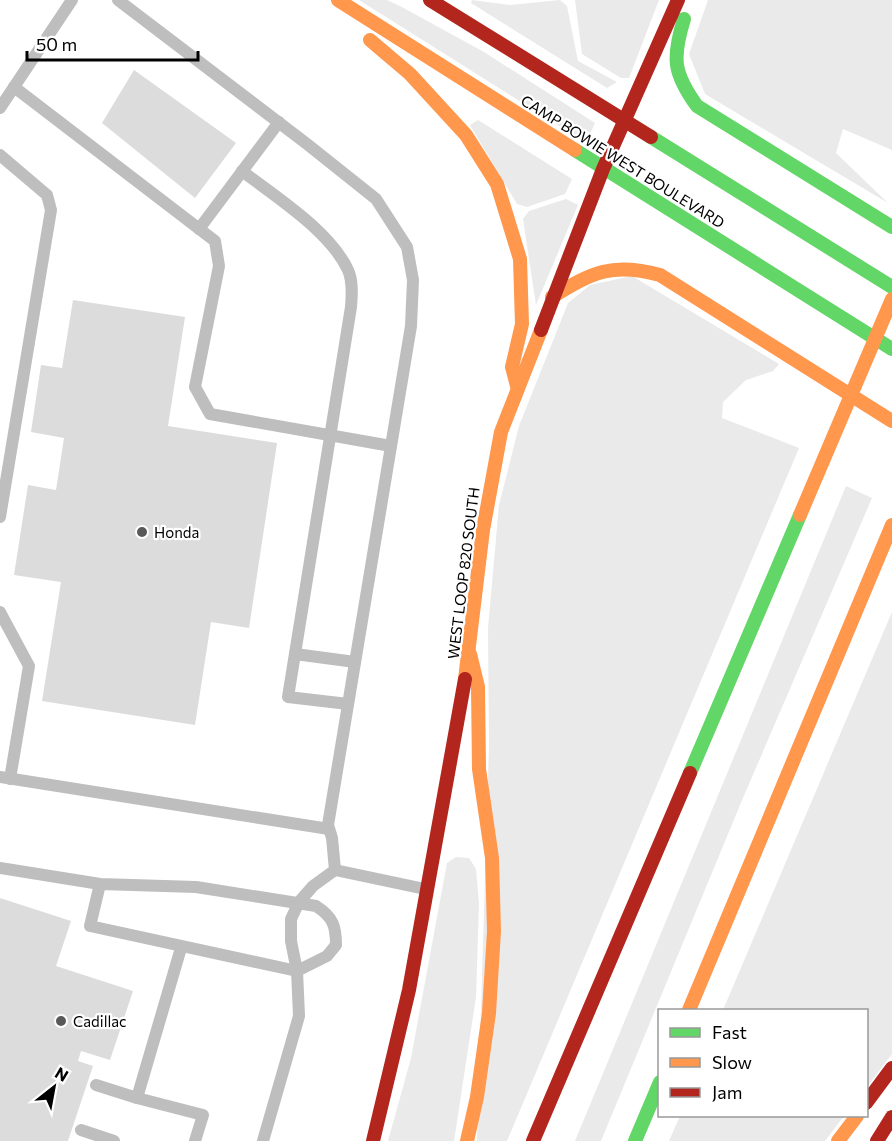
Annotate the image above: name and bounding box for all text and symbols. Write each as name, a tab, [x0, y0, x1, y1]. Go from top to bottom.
scale bar	[27, 24, 198, 62]
text: 50 m	[36, 33, 77, 55]
street label: CAMP BOWIE WEST BOULEVARD	[518, 91, 728, 231]
street label: WEST LOOP 820 SOUTH	[444, 486, 482, 660]
place label: Honda	[154, 523, 199, 541]
marker: Honda	[135, 525, 149, 539]
legend	[658, 1009, 868, 1117]
place label: Cadillac	[73, 1012, 127, 1030]
marker: Cadillac	[54, 1014, 68, 1028]
text: Fast	[712, 1021, 747, 1043]
text: Slow	[712, 1051, 752, 1073]
north arrow	[24, 1057, 84, 1117]
text: N	[52, 1062, 72, 1085]
text: Jam	[712, 1081, 742, 1103]

